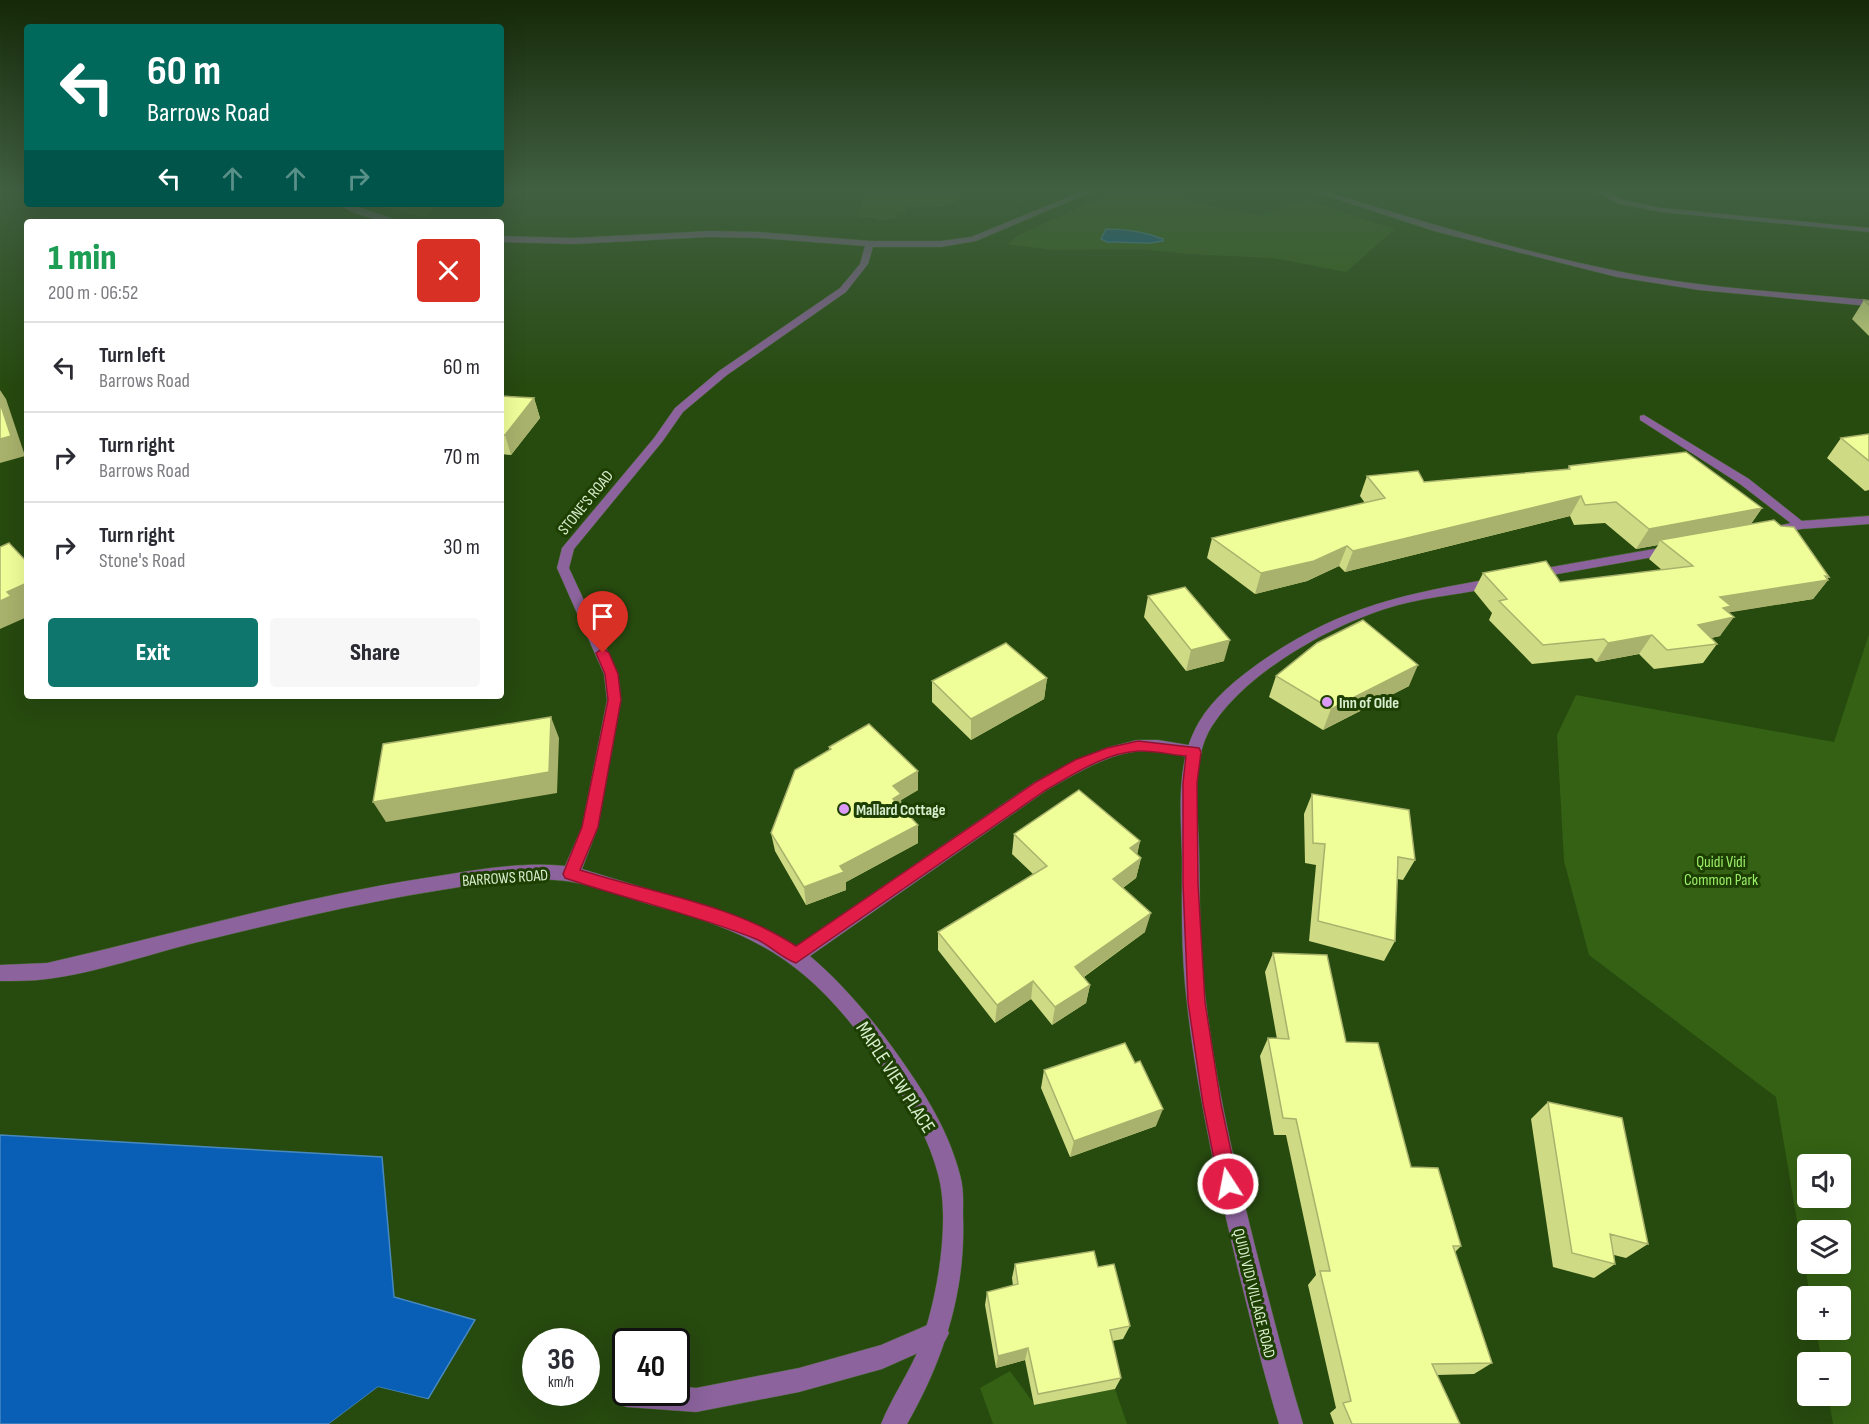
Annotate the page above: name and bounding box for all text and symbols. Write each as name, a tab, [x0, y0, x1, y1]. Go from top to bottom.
text: 60 m	[147, 46, 221, 97]
icon: left	[48, 48, 126, 126]
text: Barrows Road	[147, 97, 270, 129]
icon: left	[153, 162, 186, 195]
icon: ahead	[216, 162, 249, 195]
icon: ahead	[279, 162, 312, 195]
icon: right	[342, 162, 375, 195]
text: 1 min	[48, 237, 116, 280]
button: close	[417, 239, 480, 302]
text: 200 m · 06:52	[48, 281, 138, 305]
text: Turn left	[99, 342, 165, 369]
icon: left	[48, 351, 81, 384]
text: 60 m	[443, 354, 480, 381]
text: Barrows Road	[99, 369, 190, 393]
text: Turn right	[99, 432, 175, 459]
icon: right	[48, 441, 81, 474]
text: 70 m	[444, 444, 480, 471]
text: Barrows Road	[99, 459, 190, 483]
street label: STONE'S ROAD	[554, 467, 618, 539]
text: Turn right	[99, 522, 175, 549]
icon: right	[48, 531, 81, 564]
text: 30 m	[443, 534, 480, 561]
text: Stone's Road	[99, 549, 185, 573]
pin	[577, 591, 628, 653]
icon: arrive	[586, 600, 619, 633]
button: Exit	[48, 618, 258, 687]
button: Share	[270, 618, 480, 687]
place label: Inn of Olde	[1339, 694, 1399, 713]
marker: Inn of Olde	[1320, 695, 1334, 709]
place label: Mallard Cottage	[856, 801, 946, 820]
marker: Mallard Cottage	[837, 802, 851, 816]
park label: Quidi Vidi Common Park	[1684, 853, 1758, 890]
street label: BARROWS ROAD	[462, 866, 549, 891]
street label: MAPLE VIEW PLACE	[850, 1018, 940, 1138]
position arrow	[1196, 1152, 1260, 1216]
map controls	[1797, 1154, 1851, 1406]
button: sound	[1797, 1154, 1851, 1208]
button: layers	[1797, 1220, 1851, 1274]
street label: QUIDI VIDI VILLAGE ROAD	[1228, 1227, 1279, 1360]
button: +	[1797, 1286, 1851, 1340]
speed limit sign: 40	[612, 1328, 690, 1406]
text: 36	[547, 1342, 575, 1378]
button: −	[1797, 1352, 1851, 1406]
text: km/h	[548, 1373, 574, 1392]

